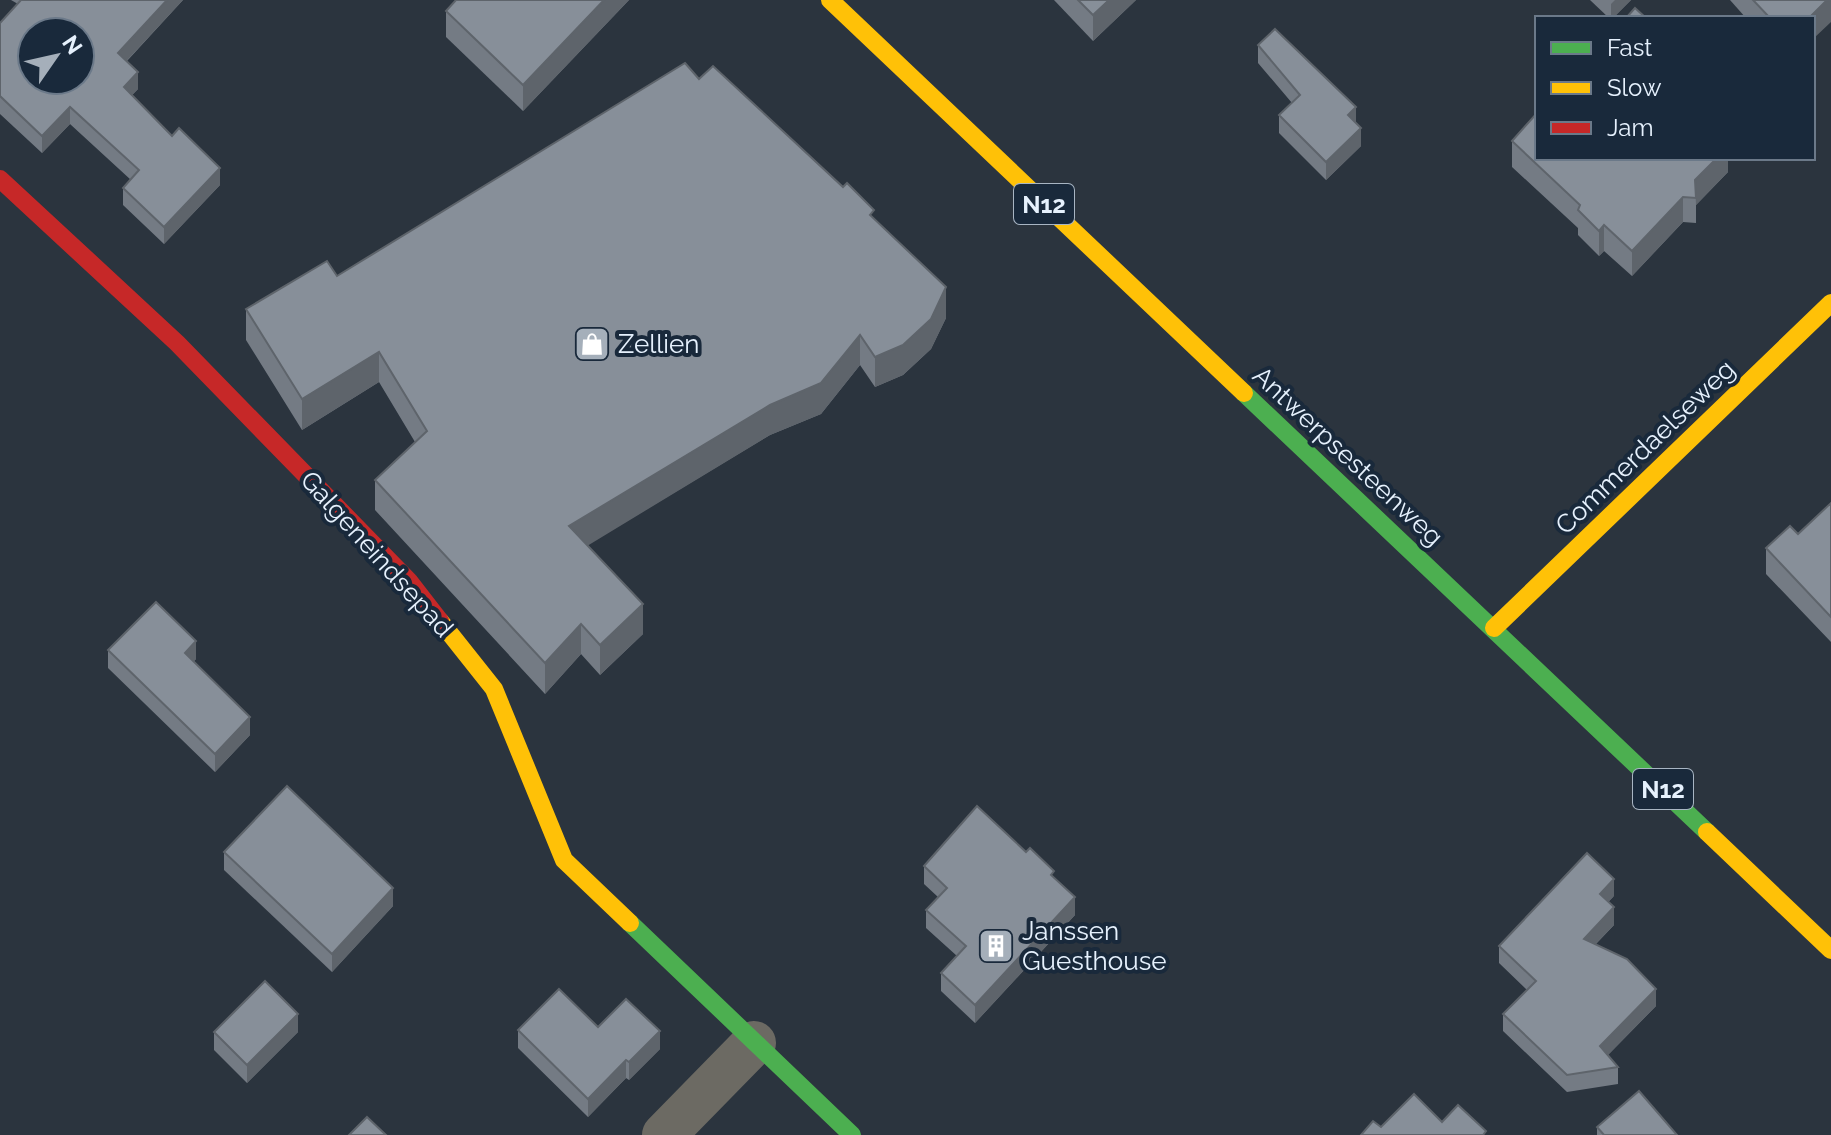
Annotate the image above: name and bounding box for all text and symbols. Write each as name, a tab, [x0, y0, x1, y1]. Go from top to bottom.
north arrow	[16, 16, 96, 96]
legend	[1535, 16, 1815, 160]
text: N	[57, 31, 88, 59]
text: Fast	[1607, 33, 1652, 62]
text: Slow	[1607, 73, 1662, 102]
text: Jam	[1607, 113, 1653, 142]
road number: N12	[1014, 184, 1074, 224]
shop icon: Zellien	[573, 325, 611, 363]
place label: Zellien	[618, 329, 699, 359]
street label: Commerdaelseweg	[1549, 354, 1741, 540]
street label: Antwerpsesteenweg	[1247, 360, 1449, 552]
street label: Galgeneindsepad	[295, 465, 459, 643]
road number: N12	[1633, 769, 1693, 809]
place label: Janssen Guesthouse	[1022, 916, 1166, 976]
building icon: Janssen Guesthouse	[977, 927, 1015, 965]

